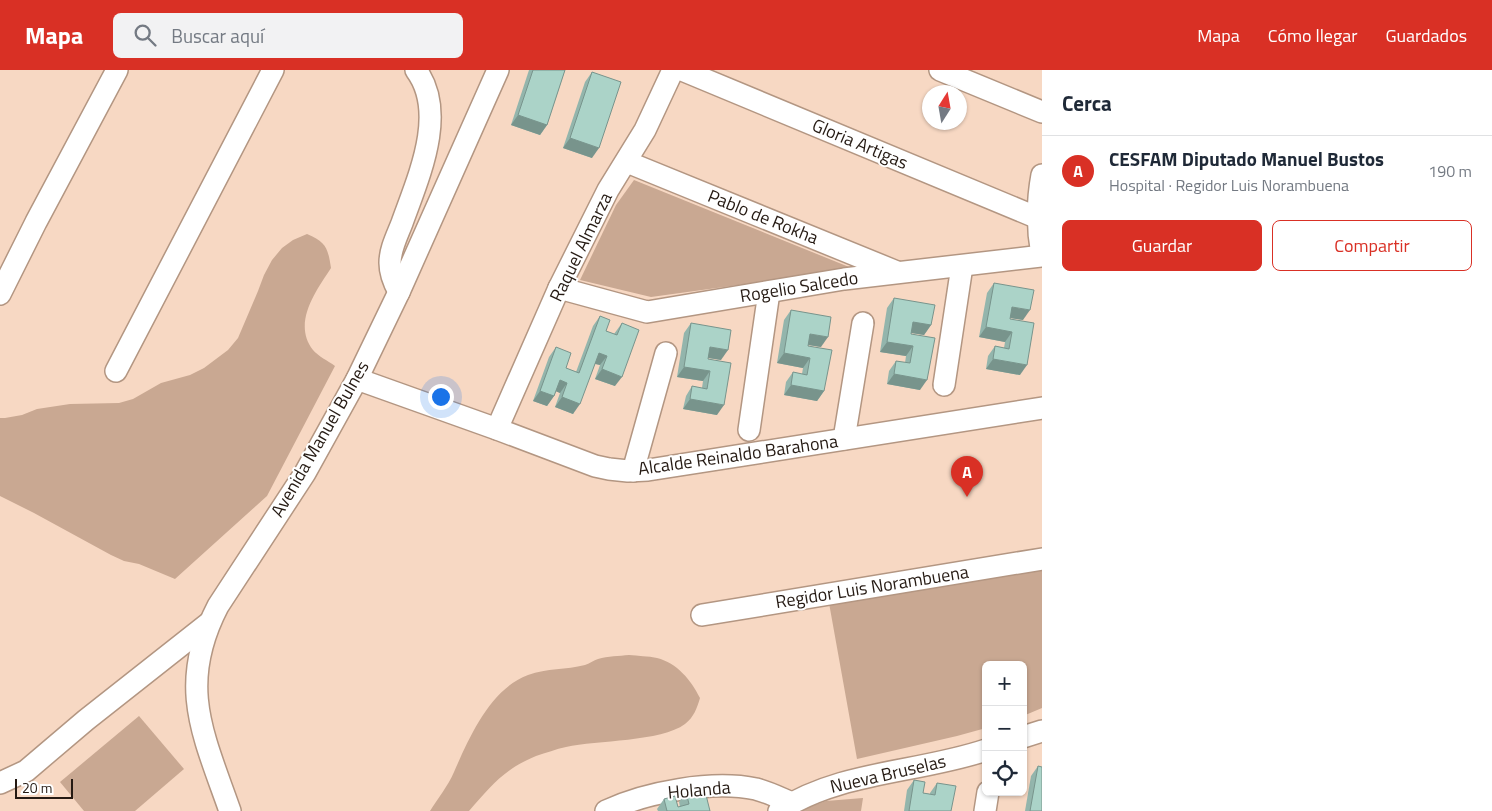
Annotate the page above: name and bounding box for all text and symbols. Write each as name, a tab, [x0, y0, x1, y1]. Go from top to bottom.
search box	[113, 13, 463, 58]
text: Mapa	[25, 17, 83, 53]
icon: search	[131, 21, 159, 49]
text: Buscar aquí	[171, 21, 264, 50]
text: Mapa	[1197, 22, 1240, 49]
text: Cómo llegar	[1268, 22, 1357, 49]
text: Guardados	[1385, 22, 1467, 49]
north arrow	[922, 85, 967, 130]
text: Cerca	[1062, 87, 1112, 119]
street label: Gloria Artigas	[808, 111, 912, 176]
text: CESFAM Diputado Manuel Bustos	[1109, 144, 1384, 173]
text: A	[1073, 159, 1083, 183]
text: 190 m	[1428, 159, 1472, 183]
text: Hospital · Regidor Luis Norambuena	[1109, 173, 1349, 197]
street label: Pablo de Rokha	[704, 182, 822, 251]
street label: Raquel Almarza	[542, 188, 619, 306]
button: Guardar	[1062, 220, 1262, 271]
button: Compartir	[1272, 220, 1472, 271]
street label: Rogelio Salcedo	[738, 264, 860, 309]
street label: Avenida Manuel Bulnes	[264, 356, 375, 522]
your location	[428, 384, 454, 410]
street label: Alcalde Reinaldo Barahona	[636, 427, 840, 482]
pin: A	[951, 456, 983, 497]
street label: Regidor Luis Norambuena	[773, 558, 971, 615]
map controls	[982, 661, 1027, 796]
button: +	[982, 661, 1027, 706]
button: −	[982, 706, 1027, 751]
street label: Nueva Bruselas	[827, 747, 948, 800]
button: locate	[982, 751, 1027, 796]
street label: Holanda	[666, 773, 731, 806]
scale bar	[15, 776, 72, 799]
text: 20 m	[22, 777, 52, 798]

